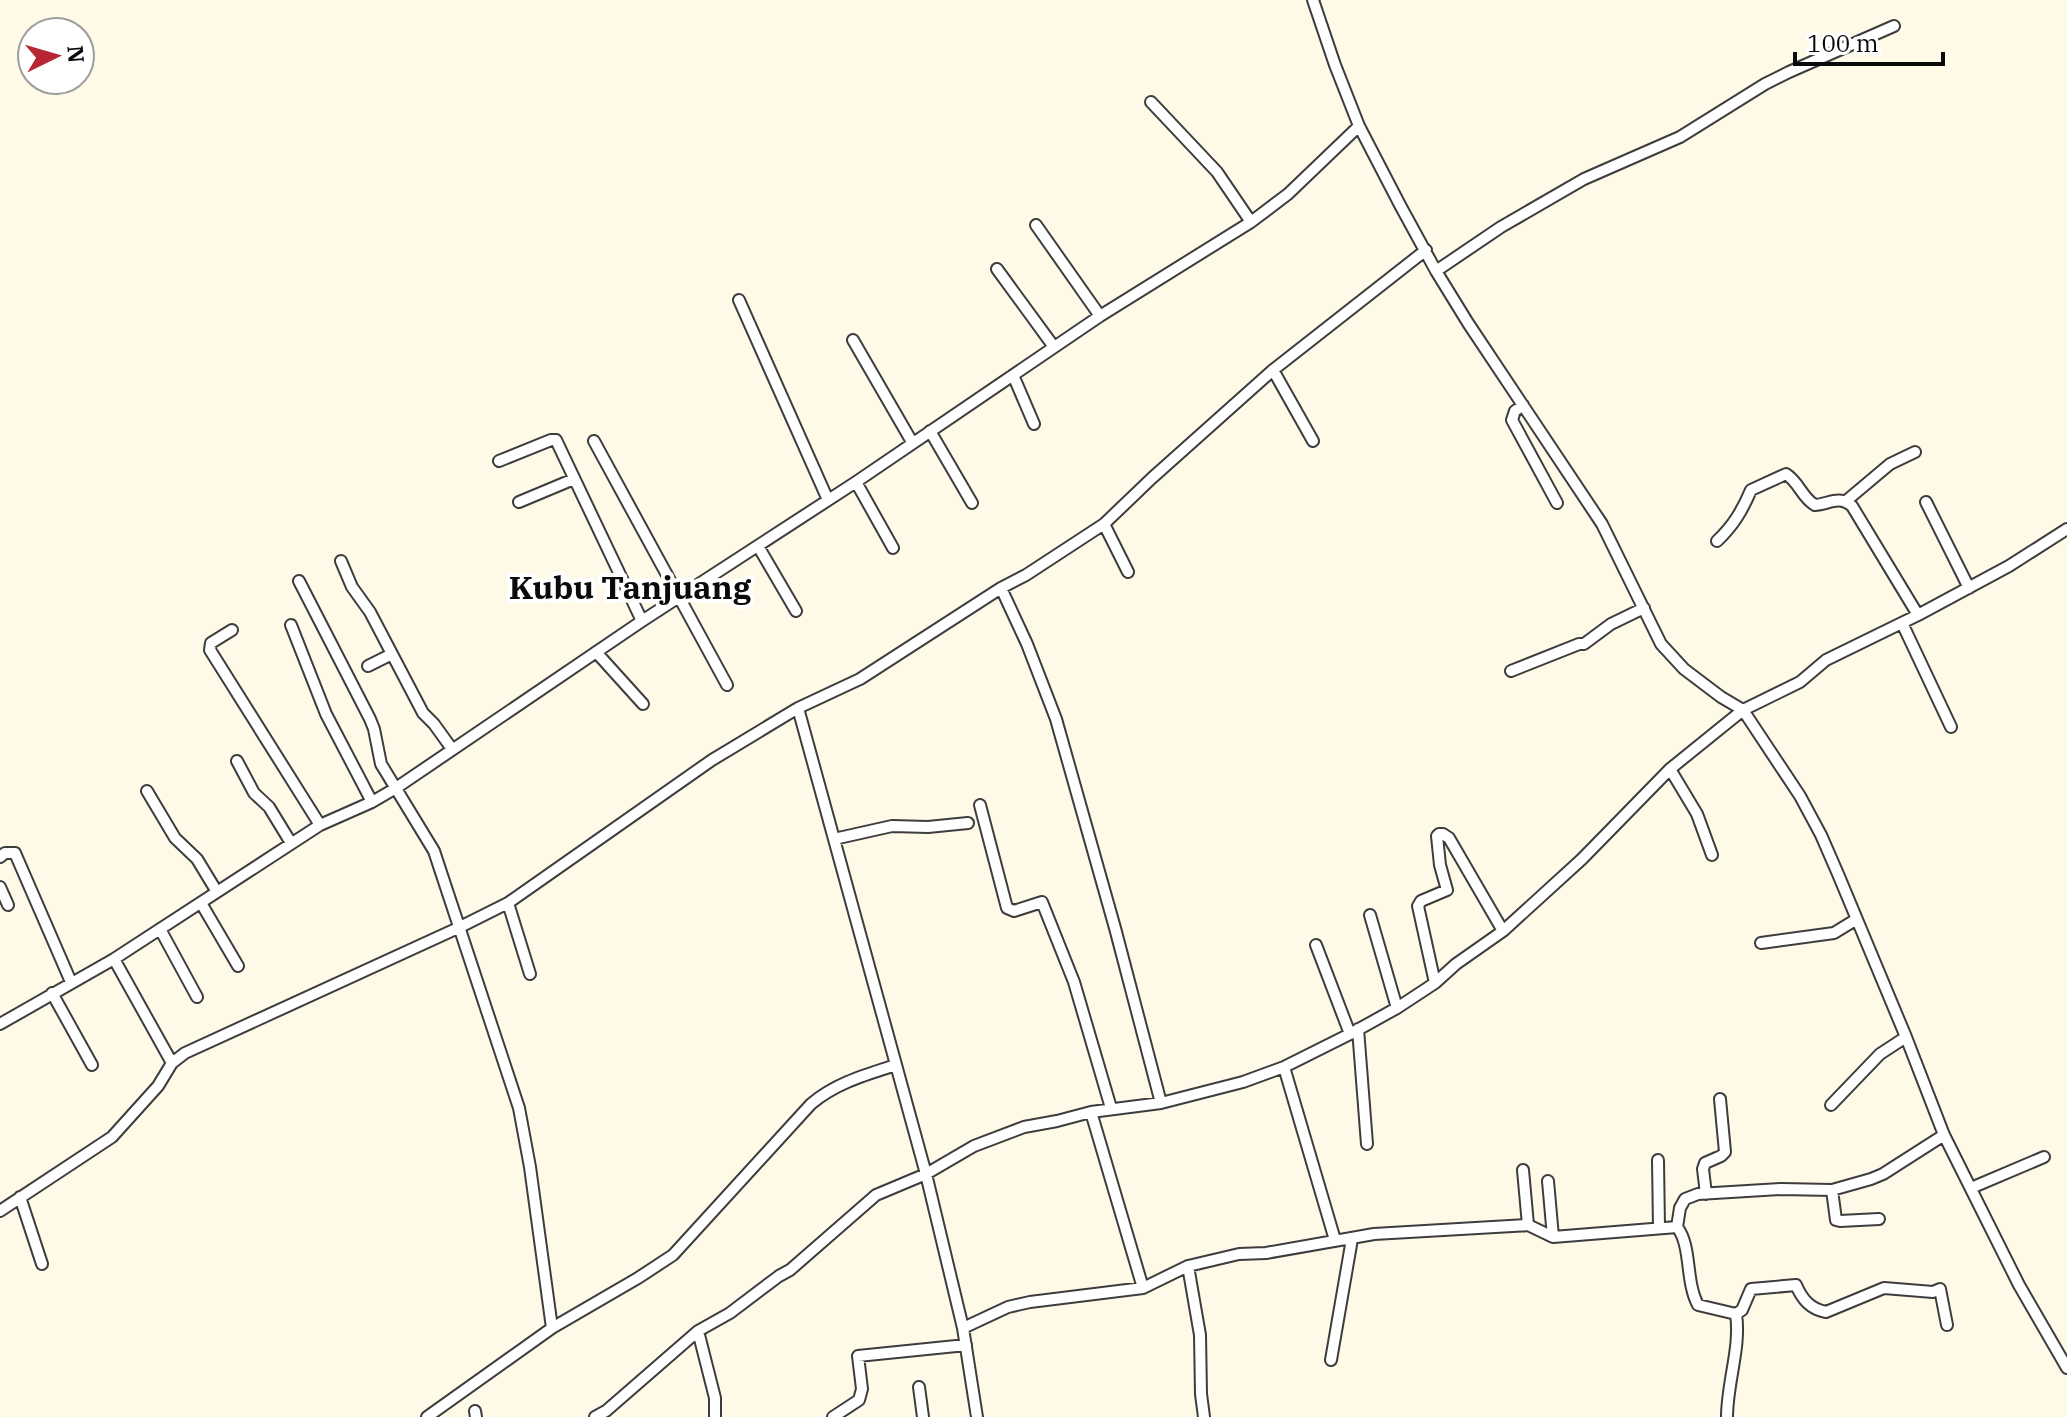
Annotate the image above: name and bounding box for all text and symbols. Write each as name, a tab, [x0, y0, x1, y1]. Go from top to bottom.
north arrow	[16, 16, 96, 96]
scale bar	[1795, 16, 1943, 66]
text: 100 m	[1807, 27, 1879, 59]
text: N	[61, 44, 92, 64]
district label: Kubu Tanjuang	[509, 566, 752, 608]

